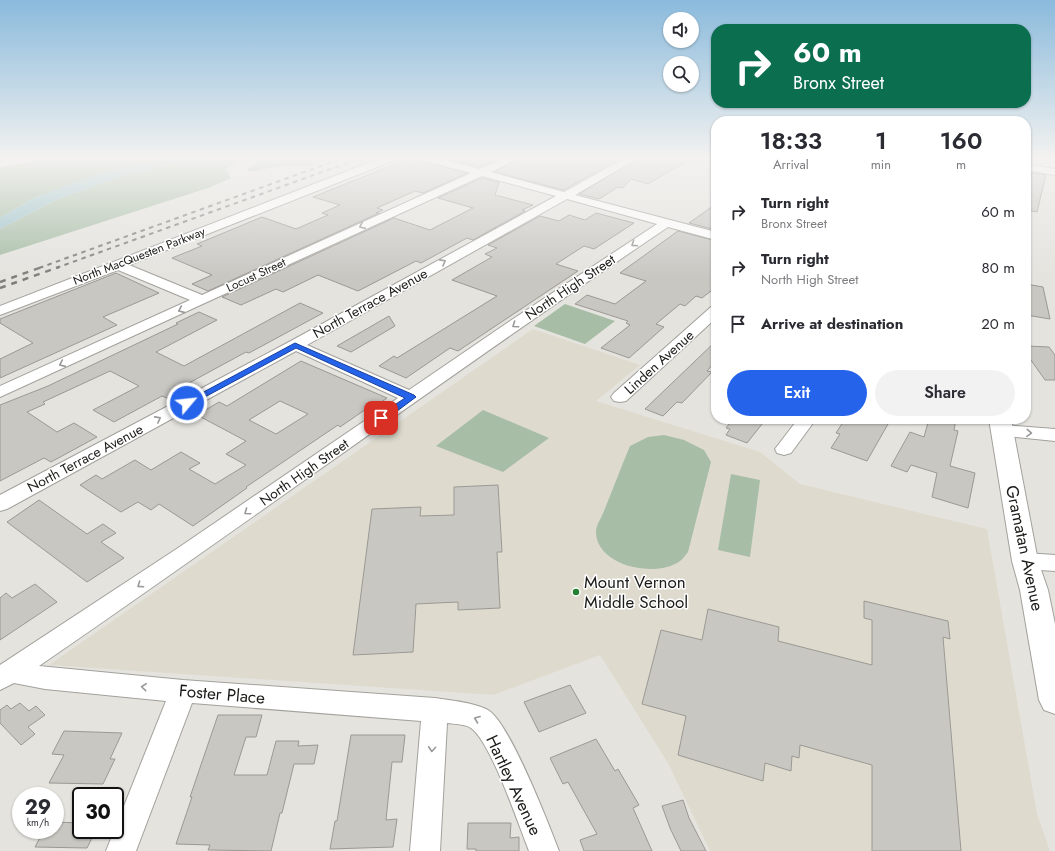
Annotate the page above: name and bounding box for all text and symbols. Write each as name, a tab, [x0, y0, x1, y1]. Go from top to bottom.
map controls	[663, 12, 699, 92]
button: sound	[663, 12, 699, 48]
text: 60 m	[793, 32, 862, 73]
icon: right	[727, 40, 779, 92]
button: search	[663, 56, 699, 92]
text: Bronx Street	[793, 70, 884, 96]
text: 18:33	[760, 123, 822, 158]
text: 1	[875, 123, 887, 158]
text: 160	[940, 123, 982, 158]
text: Arrival	[773, 155, 809, 174]
text: min	[871, 155, 891, 174]
text: m	[956, 155, 966, 174]
text: Turn right	[761, 192, 829, 214]
icon: right	[727, 201, 749, 223]
text: 60 m	[981, 201, 1015, 223]
text: Bronx Street	[761, 214, 827, 233]
one-way arrow	[359, 221, 367, 229]
street label: North MacQuesten Parkway	[70, 222, 208, 290]
one-way arrow	[631, 240, 638, 247]
text: Turn right	[761, 248, 829, 270]
street label: North High Street	[521, 249, 620, 325]
street label: Locust Street	[223, 253, 289, 297]
icon: right	[727, 257, 749, 279]
text: 80 m	[982, 257, 1015, 279]
one-way arrow	[439, 260, 447, 267]
street label: North Terrace Avenue	[309, 263, 431, 343]
text: North High Street	[761, 270, 858, 289]
one-way arrow	[177, 305, 185, 313]
icon: arrive	[727, 313, 749, 335]
text: Arrive at destination	[761, 313, 903, 335]
text: 20 m	[981, 313, 1015, 335]
one-way arrow	[512, 320, 519, 327]
street label: Linden Avenue	[620, 325, 698, 399]
one-way arrow	[59, 359, 67, 367]
button: Exit	[727, 370, 867, 416]
button: Share	[875, 370, 1015, 416]
position arrow	[166, 382, 208, 424]
pin	[364, 401, 398, 435]
icon: arrive	[370, 407, 392, 429]
one-way arrow	[153, 416, 161, 424]
street label: North Terrace Avenue	[24, 419, 146, 497]
one-way arrow	[1026, 429, 1032, 438]
street label: North High Street	[255, 433, 353, 510]
street label: Gramatan Avenue	[1000, 483, 1050, 613]
one-way arrow	[245, 507, 252, 514]
place label: Mount Vernon Middle School	[584, 570, 688, 614]
one-way arrow	[137, 580, 144, 588]
marker: Mount Vernon Middle School	[571, 587, 581, 597]
street label: Foster Place	[178, 678, 266, 710]
one-way arrow	[141, 683, 147, 692]
one-way arrow	[474, 715, 481, 723]
street label: Hartley Avenue	[480, 731, 548, 839]
one-way arrow	[428, 746, 437, 752]
speed limit sign: 30	[72, 787, 124, 839]
text: 29	[25, 793, 51, 822]
text: km/h	[27, 815, 49, 830]

